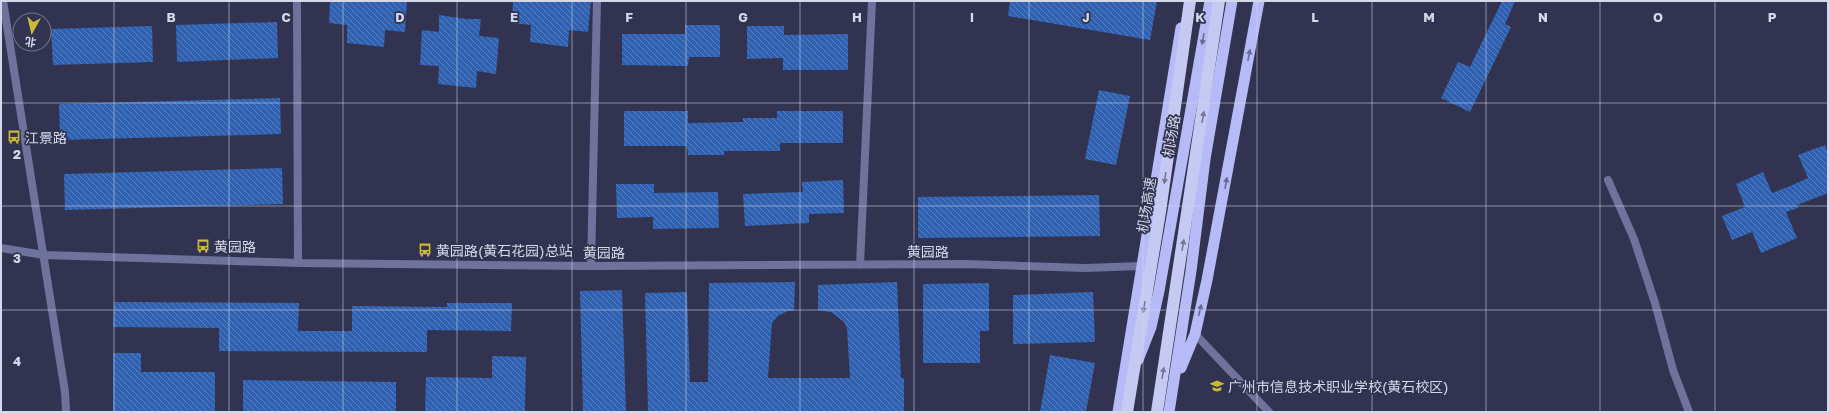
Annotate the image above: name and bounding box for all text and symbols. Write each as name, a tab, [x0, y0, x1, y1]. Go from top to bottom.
text: B	[166, 9, 176, 25]
text: C	[281, 9, 291, 25]
text: D	[395, 9, 405, 25]
text: E	[510, 9, 518, 25]
text: F	[625, 9, 633, 25]
text: G	[738, 9, 748, 25]
text: H	[852, 9, 862, 25]
text: I	[970, 9, 974, 25]
text: J	[1082, 9, 1090, 25]
text: K	[1195, 9, 1205, 25]
text: L	[1311, 9, 1319, 25]
text: M	[1423, 9, 1435, 25]
text: N	[1538, 9, 1548, 25]
text: O	[1653, 9, 1663, 25]
text: P	[1768, 9, 1777, 25]
north arrow	[12, 12, 52, 52]
one-way arrow	[1200, 33, 1206, 45]
text: 北	[24, 35, 37, 50]
one-way arrow	[1246, 49, 1252, 61]
one-way arrow	[1200, 111, 1206, 123]
street label: 机场路	[1159, 114, 1183, 158]
bus stop icon: 江景路	[6, 129, 22, 145]
place label: 江景路	[25, 129, 67, 146]
text: 2	[13, 146, 21, 162]
one-way arrow	[1162, 172, 1168, 184]
street label: 机场高速	[1133, 176, 1159, 234]
one-way arrow	[1223, 177, 1229, 189]
bus stop icon: 黄园路	[195, 238, 211, 254]
place label: 黄园路	[214, 238, 256, 255]
one-way arrow	[1180, 239, 1186, 251]
bus stop icon: 黄园路(黄石花园)总站	[417, 242, 433, 258]
place label: 黄园路(黄石花园)总站	[436, 242, 573, 259]
street label: 黄园路	[907, 243, 949, 260]
street label: 黄园路	[583, 244, 625, 261]
text: 3	[13, 250, 21, 266]
one-way arrow	[1141, 300, 1147, 313]
one-way arrow	[1198, 304, 1204, 317]
text: 4	[13, 353, 21, 369]
one-way arrow	[1160, 367, 1166, 380]
school or university icon: 广州市信息技术职业学校(黄石校区)	[1209, 378, 1225, 394]
place label: 广州市信息技术职业学校(黄石校区)	[1228, 378, 1449, 395]

